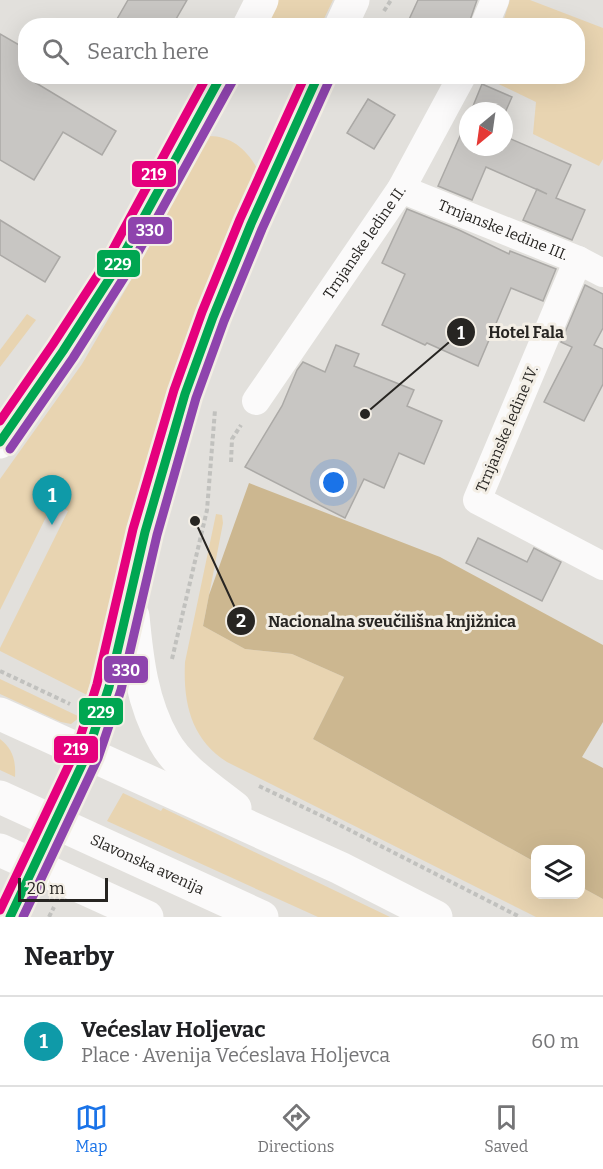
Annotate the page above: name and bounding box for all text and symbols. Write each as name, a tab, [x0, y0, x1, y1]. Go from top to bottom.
search box	[18, 18, 585, 84]
icon: search	[39, 35, 72, 68]
text: Search here	[87, 38, 209, 65]
north arrow	[459, 102, 513, 156]
line badge: 219	[131, 160, 177, 188]
text: 219	[141, 165, 167, 184]
street label: Trnjanske ledine II.	[319, 183, 410, 302]
street label: Trnjanske ledine III.	[436, 196, 571, 264]
line badge: 330	[127, 216, 173, 245]
text: 330	[136, 221, 164, 240]
line badge: 229	[96, 249, 141, 278]
text: 229	[104, 255, 132, 274]
callout: Hotel Fala	[446, 315, 576, 349]
text: 1	[457, 322, 465, 344]
text: Hotel Fala	[488, 323, 564, 342]
street label: Trnjanske ledine IV.	[472, 363, 542, 495]
your location	[319, 468, 348, 497]
pin: 1	[32, 476, 72, 525]
callout: Nacionalna sveučilišna knjižnica	[226, 604, 528, 638]
text: 2	[236, 610, 246, 632]
text: Nacionalna sveučilišna knjižnica	[268, 612, 516, 631]
line badge: 330	[103, 655, 149, 684]
text: 330	[112, 661, 140, 680]
line badge: 229	[78, 697, 124, 726]
text: 229	[87, 703, 115, 722]
line badge: 219	[53, 735, 99, 764]
text: 219	[63, 740, 89, 759]
street label: Slavonska avenija	[88, 831, 207, 898]
map controls	[531, 845, 585, 899]
button: layers	[531, 845, 585, 899]
scale bar	[18, 875, 108, 902]
text: 20 m	[27, 879, 64, 898]
text: Nearby	[24, 941, 114, 972]
text: Većeslav Holjevac	[81, 1016, 266, 1043]
text: 1	[39, 1029, 48, 1053]
text: 60 m	[531, 1029, 579, 1053]
text: Place · Avenija Većeslava Holjevca	[81, 1043, 390, 1067]
tab: Map	[75, 1101, 108, 1156]
tab: Directions	[258, 1101, 335, 1156]
tab: Saved	[484, 1101, 528, 1156]

